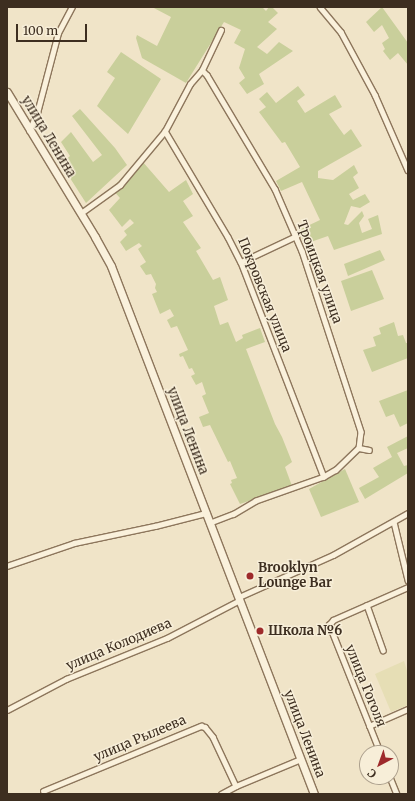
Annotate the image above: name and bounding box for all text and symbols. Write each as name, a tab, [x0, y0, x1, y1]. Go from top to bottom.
scale bar	[18, 16, 89, 42]
text: 100 m	[23, 23, 58, 38]
street label: улица Ленина	[17, 93, 79, 181]
street label: Троицкая улица	[293, 218, 345, 326]
street label: Покровская улица	[234, 236, 294, 354]
street label: улица Ленина	[163, 385, 211, 477]
place label: Brooklyn Lounge Bar	[258, 561, 332, 592]
marker: Brooklyn Lounge Bar	[245, 571, 255, 581]
street label: улица Колодиева	[64, 616, 174, 674]
place label: Школа №6	[268, 623, 342, 639]
marker: Школа №6	[255, 626, 265, 636]
street label: улица Гоголя	[341, 642, 389, 730]
street label: улица Ленина	[280, 688, 328, 780]
street label: улица Рылеева	[91, 713, 189, 765]
north arrow	[359, 745, 399, 785]
text: С	[364, 766, 379, 781]

